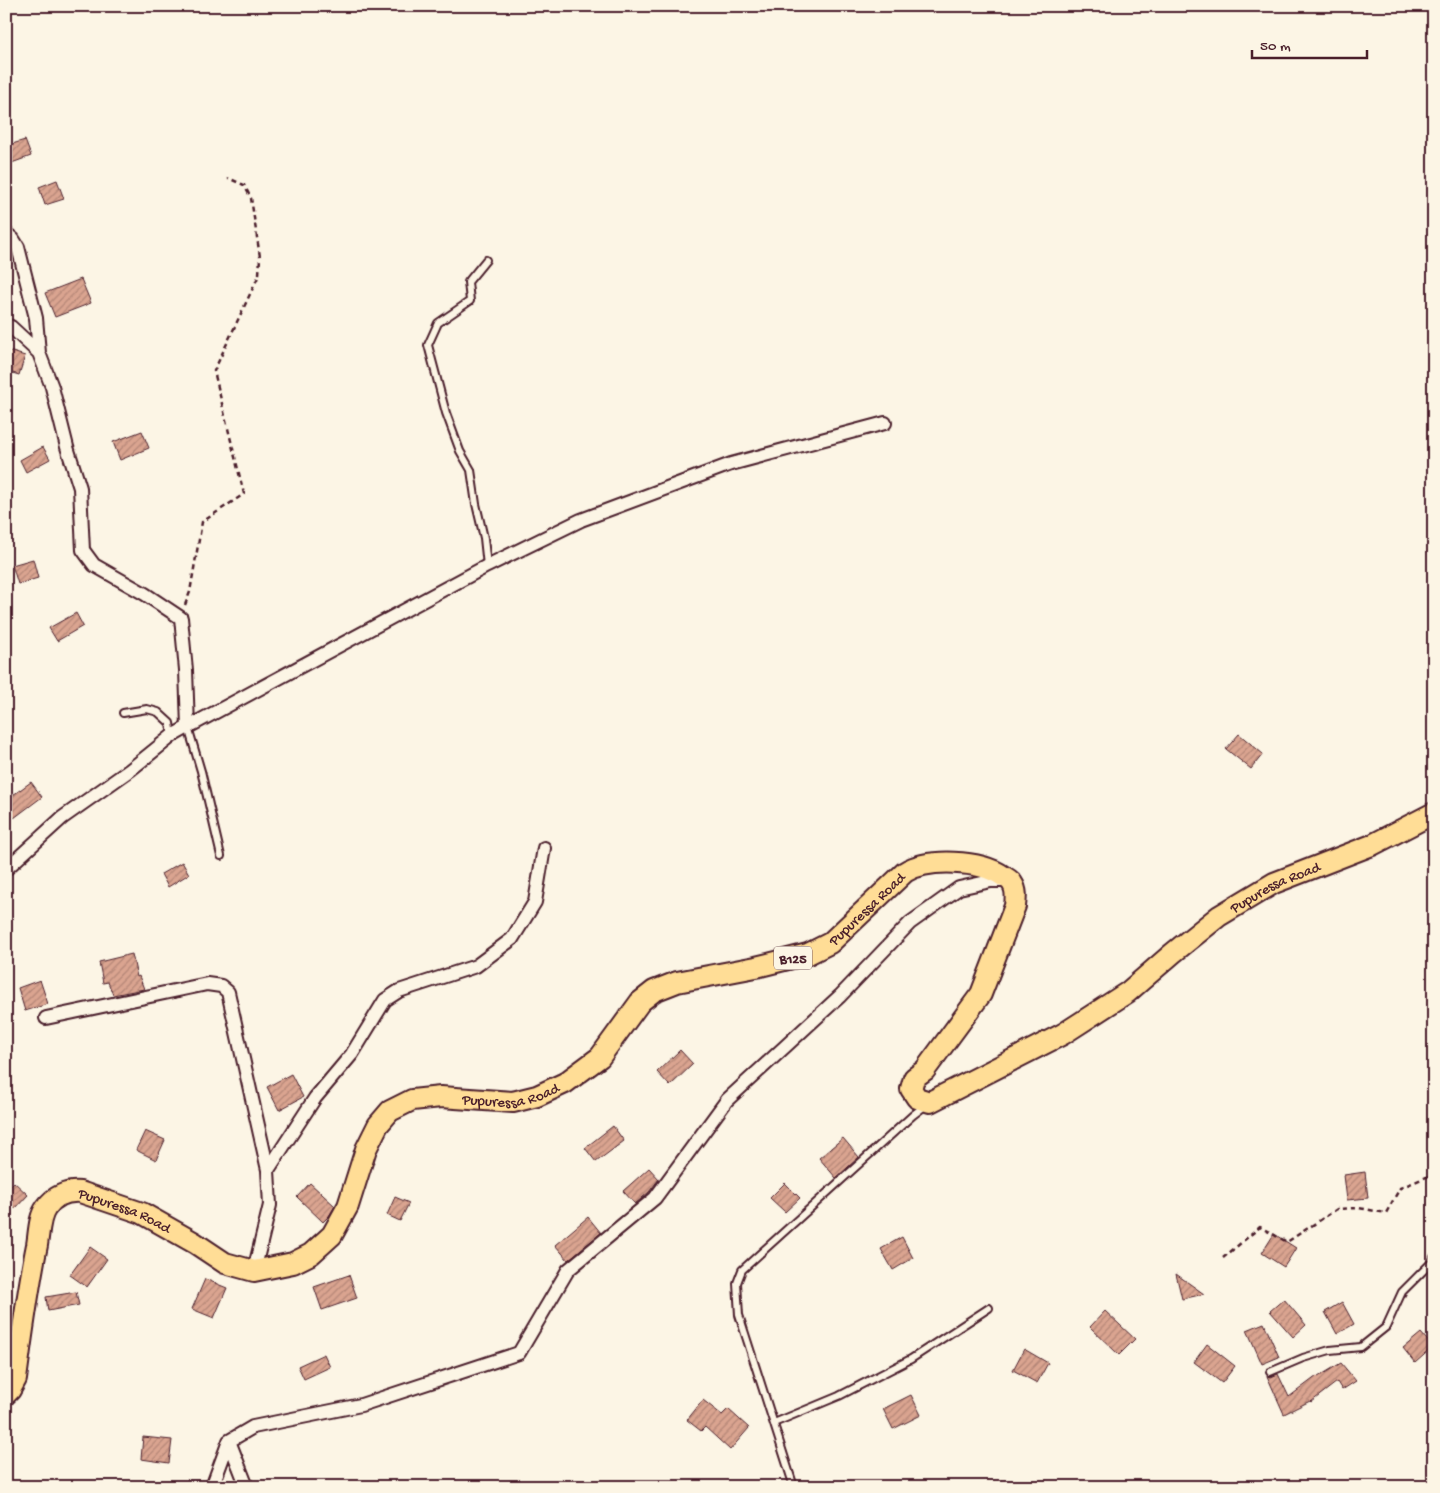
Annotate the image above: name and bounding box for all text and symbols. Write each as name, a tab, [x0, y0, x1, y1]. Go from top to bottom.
scale bar	[1252, 28, 1368, 60]
text: 50 m	[1260, 38, 1291, 56]
street label: Pupuressa Road	[1227, 859, 1324, 919]
street label: Pupuressa Road	[825, 869, 911, 951]
road number: B125	[774, 946, 812, 970]
street label: Pupuressa Road	[461, 1079, 564, 1113]
street label: Pupuressa Road	[75, 1185, 175, 1239]

